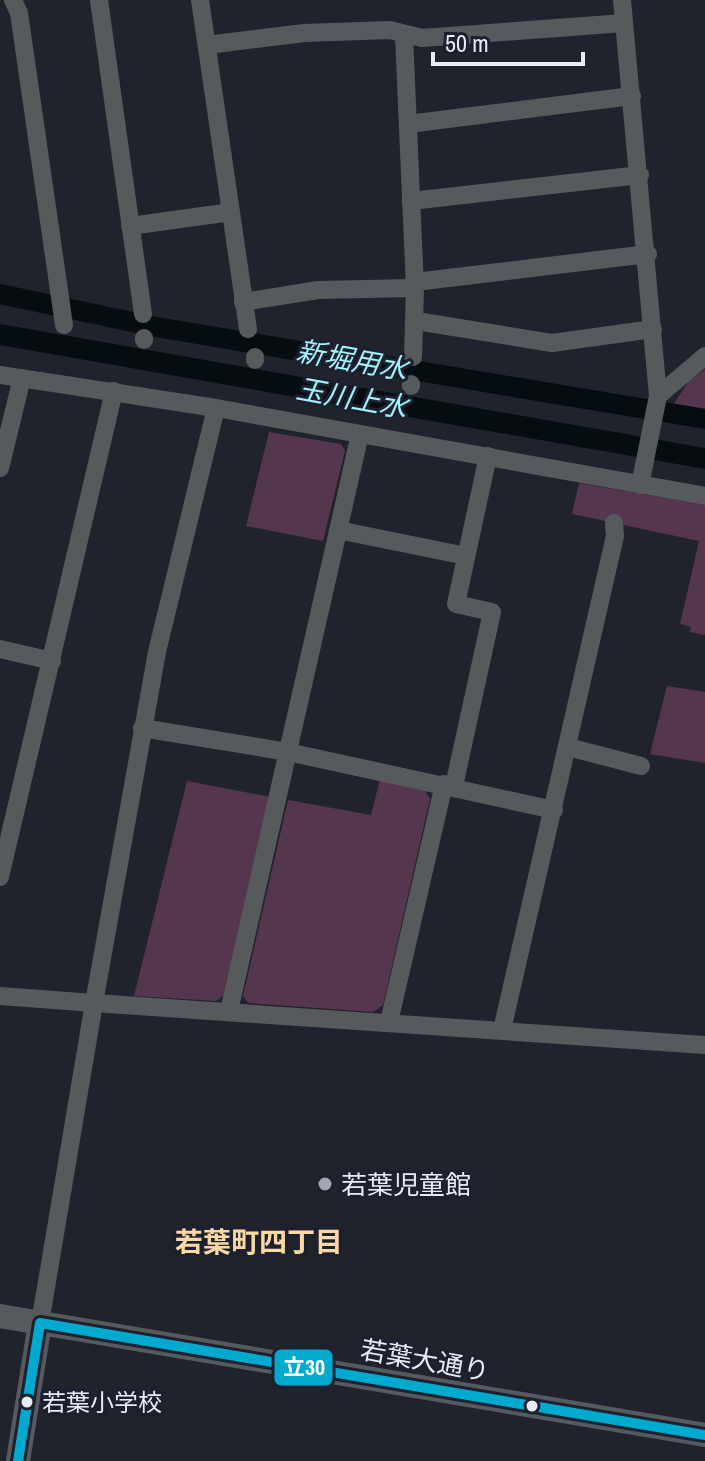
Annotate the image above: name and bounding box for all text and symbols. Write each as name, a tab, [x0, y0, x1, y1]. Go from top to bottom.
scale bar	[433, 16, 583, 66]
text: 50 m	[445, 27, 489, 59]
water label: 新堀用水	[294, 332, 413, 389]
water label: 玉川上水	[294, 370, 413, 427]
place label: 若葉児童館	[341, 1167, 471, 1202]
marker: 若葉児童館	[316, 1175, 334, 1193]
district label: 若葉町四丁目	[175, 1223, 343, 1261]
street label: 若葉大通り	[358, 1331, 492, 1389]
line badge: 立30	[273, 1348, 334, 1387]
text: 立30	[283, 1352, 325, 1382]
place label: 若葉小学校	[42, 1386, 162, 1418]
marker: 若葉小学校	[19, 1394, 35, 1410]
unlabelled marker	[524, 1398, 540, 1414]

